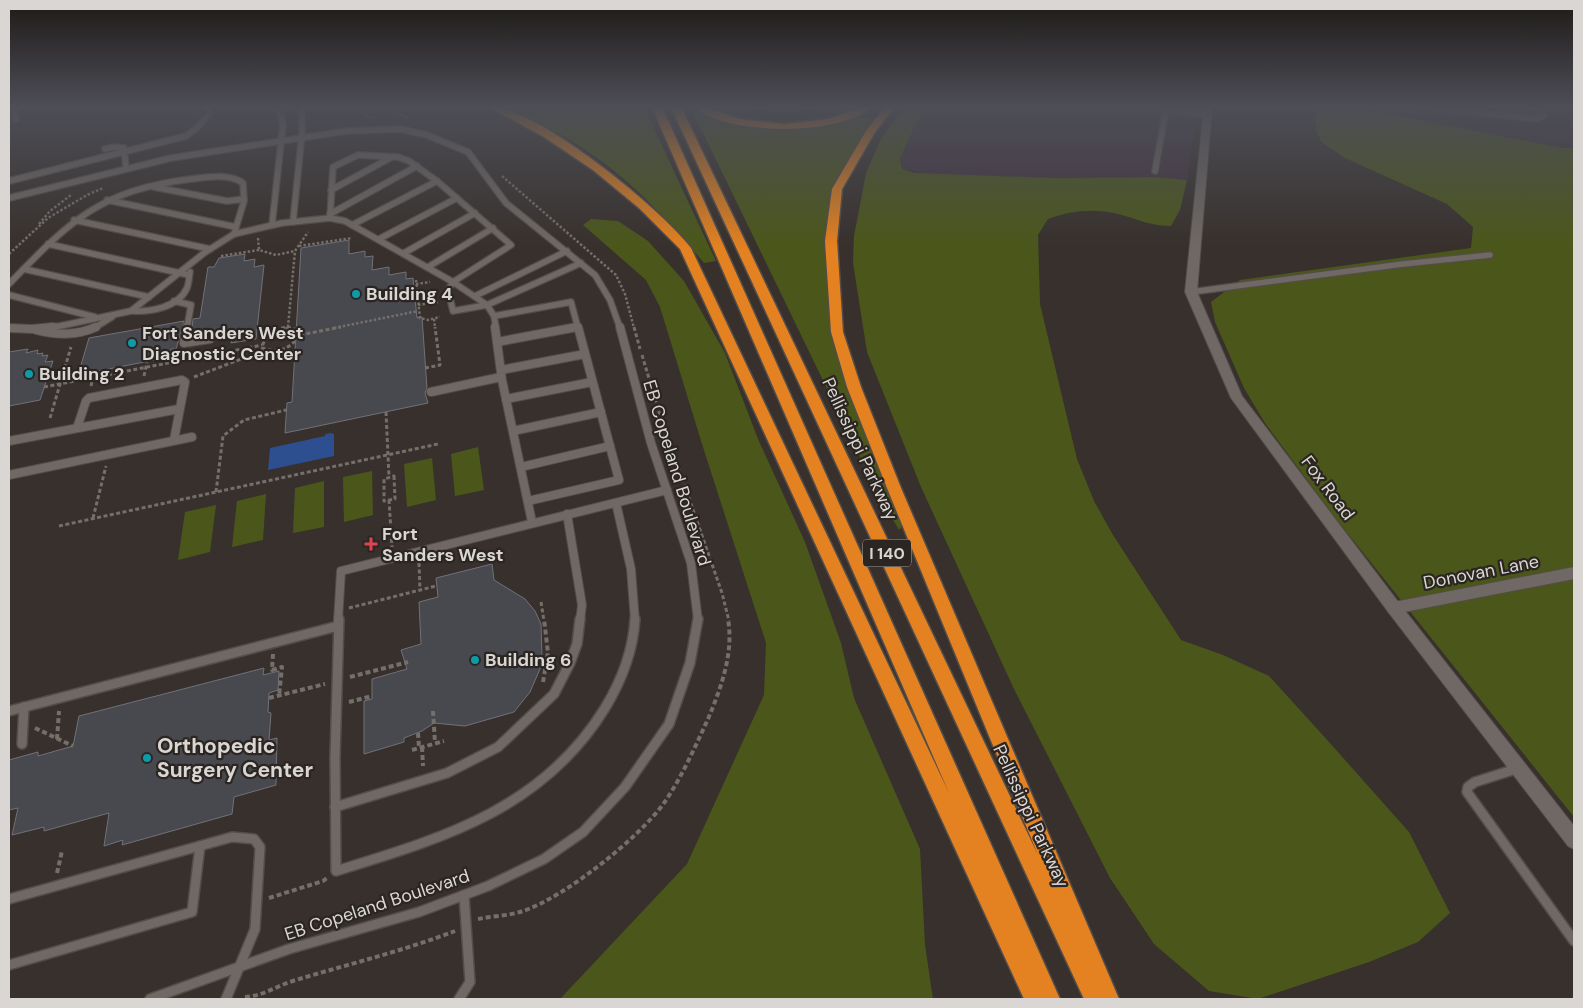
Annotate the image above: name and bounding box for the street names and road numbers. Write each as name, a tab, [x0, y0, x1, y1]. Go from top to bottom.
street label: Pellissippi Parkway	[816, 374, 904, 524]
street label: EB Copeland Boulevard	[637, 377, 717, 569]
street label: Fox Road	[1296, 451, 1360, 525]
road number: I 140	[863, 540, 911, 566]
street label: Donovan Lane	[1421, 549, 1541, 595]
street label: Pellissippi Parkway	[987, 741, 1075, 891]
street label: EB Copeland Boulevard	[281, 864, 473, 946]

